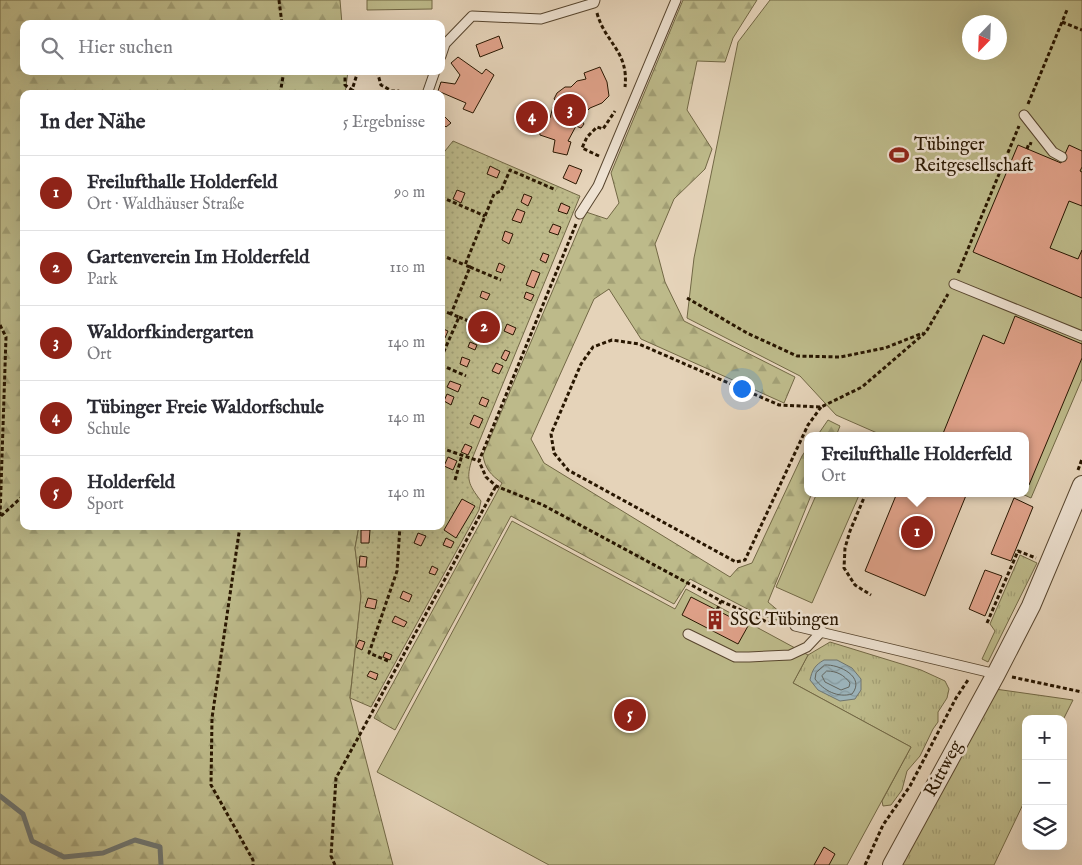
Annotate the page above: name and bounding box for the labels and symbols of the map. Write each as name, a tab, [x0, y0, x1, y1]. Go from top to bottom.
north arrow	[962, 15, 1007, 60]
pin: 3	[554, 91, 586, 129]
pin: 4	[516, 98, 548, 136]
place label: Tübinger Reitgesellschaft	[914, 134, 1033, 178]
sports icon: Tübinger Reitgesellschaft	[888, 144, 910, 166]
pin: 2	[468, 308, 500, 346]
your location	[729, 376, 755, 402]
pin: 1	[901, 513, 933, 551]
building icon: SSC Tübingen	[704, 609, 726, 631]
place label: SSC Tübingen	[730, 609, 839, 632]
pin: 5	[614, 696, 646, 734]
street label: Rittweg	[920, 737, 968, 801]

